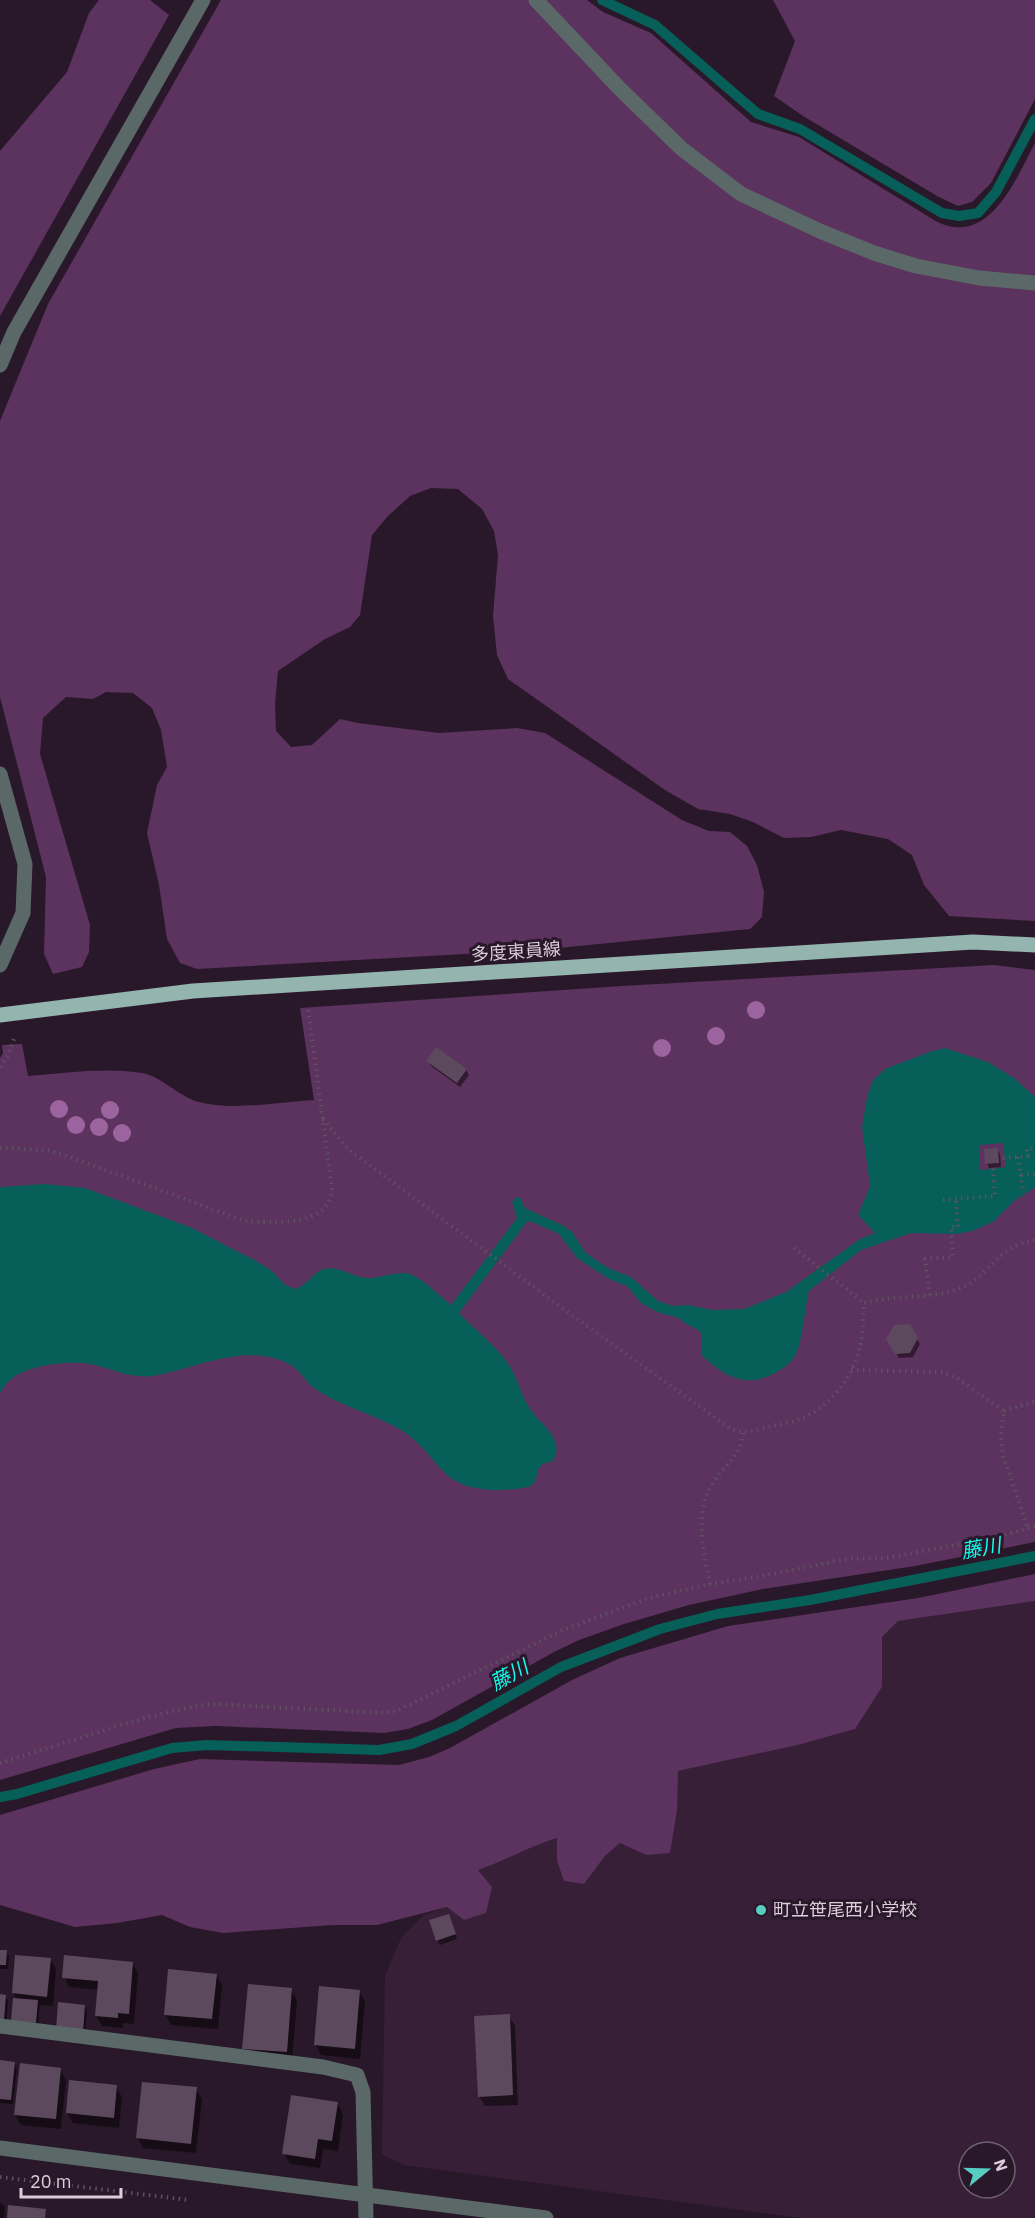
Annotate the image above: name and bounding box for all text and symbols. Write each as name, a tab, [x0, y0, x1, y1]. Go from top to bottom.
street label: 多度東員線	[470, 937, 562, 966]
water label: 藤川	[959, 1530, 1005, 1564]
water label: 藤川	[485, 1652, 535, 1696]
place label: 町立笹尾西小学校	[773, 1898, 917, 1921]
marker: 町立笹尾西小学校	[754, 1903, 768, 1917]
north arrow	[957, 2140, 1017, 2200]
text: N	[990, 2156, 1013, 2174]
scale bar	[21, 2161, 122, 2199]
text: 20 m	[30, 2170, 72, 2193]

